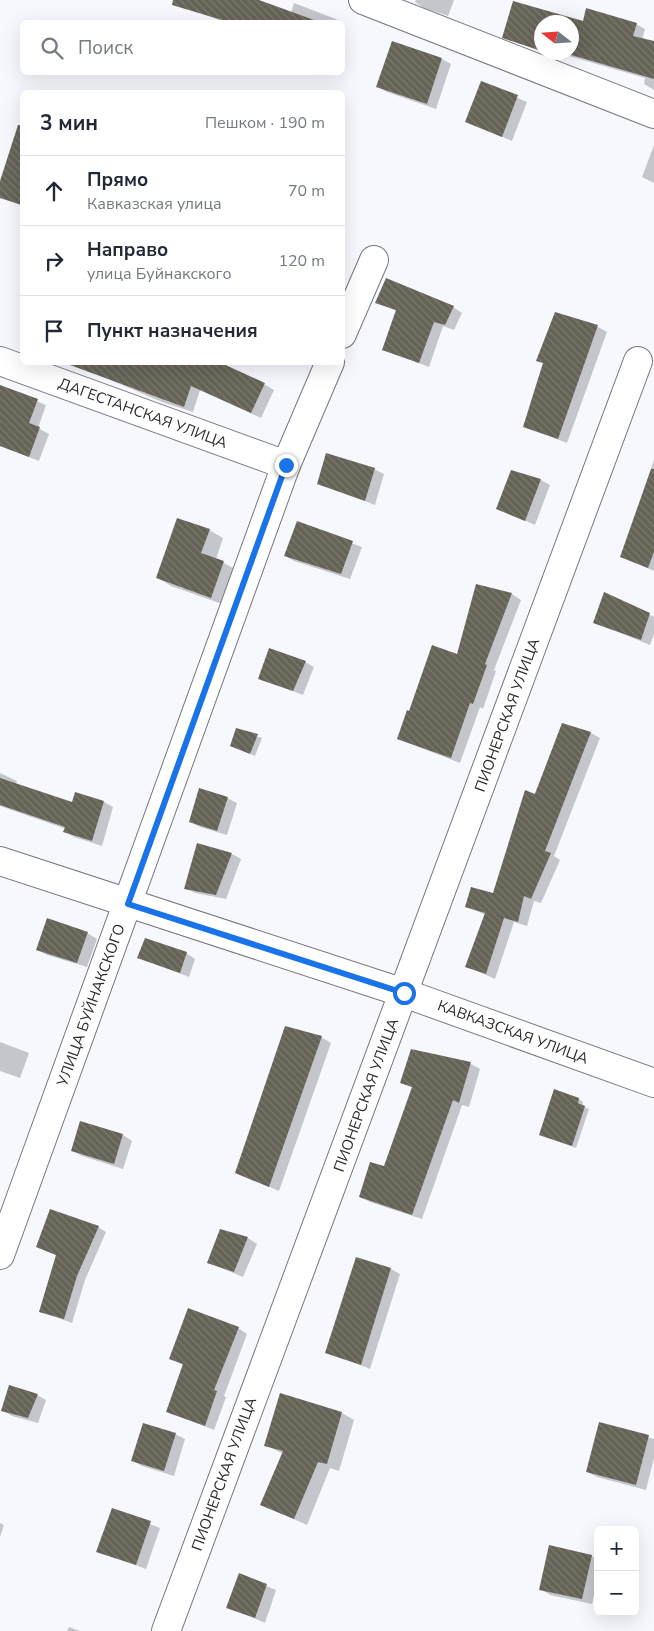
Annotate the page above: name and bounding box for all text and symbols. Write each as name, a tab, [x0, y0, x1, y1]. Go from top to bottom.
north arrow	[534, 15, 579, 60]
search box	[20, 20, 345, 75]
icon: search	[38, 34, 66, 62]
text: Поиск	[78, 35, 133, 61]
text: 3 мин	[40, 109, 98, 137]
text: Пешком · 190 m	[205, 112, 325, 134]
text: Прямо	[87, 167, 148, 193]
icon: ahead	[40, 177, 68, 205]
text: 70 m	[288, 180, 325, 202]
text: Кавказская улица	[87, 193, 222, 215]
text: Направо	[87, 237, 168, 263]
icon: right	[40, 247, 68, 275]
text: 120 m	[278, 250, 325, 272]
text: улица Буйнакского	[87, 263, 232, 285]
icon: arrive	[40, 317, 68, 345]
text: Пункт назначения	[87, 318, 258, 344]
street label: ДАГЕСТАНСКАЯ УЛИЦА	[56, 373, 230, 453]
route end	[275, 454, 298, 477]
street label: ПИОНЕРСКАЯ УЛИЦА	[470, 635, 544, 795]
street label: УЛИЦА БУЙНАКСКОГО	[52, 921, 130, 1090]
route start	[393, 982, 416, 1005]
street label: КАВКАЗСКАЯ УЛИЦА	[435, 995, 591, 1069]
street label: ПИОНЕРСКАЯ УЛИЦА	[329, 1015, 403, 1175]
street label: ПИОНЕРСКАЯ УЛИЦА	[187, 1394, 261, 1554]
map controls	[594, 1526, 639, 1616]
button: +	[594, 1526, 639, 1571]
button: −	[594, 1571, 639, 1616]

